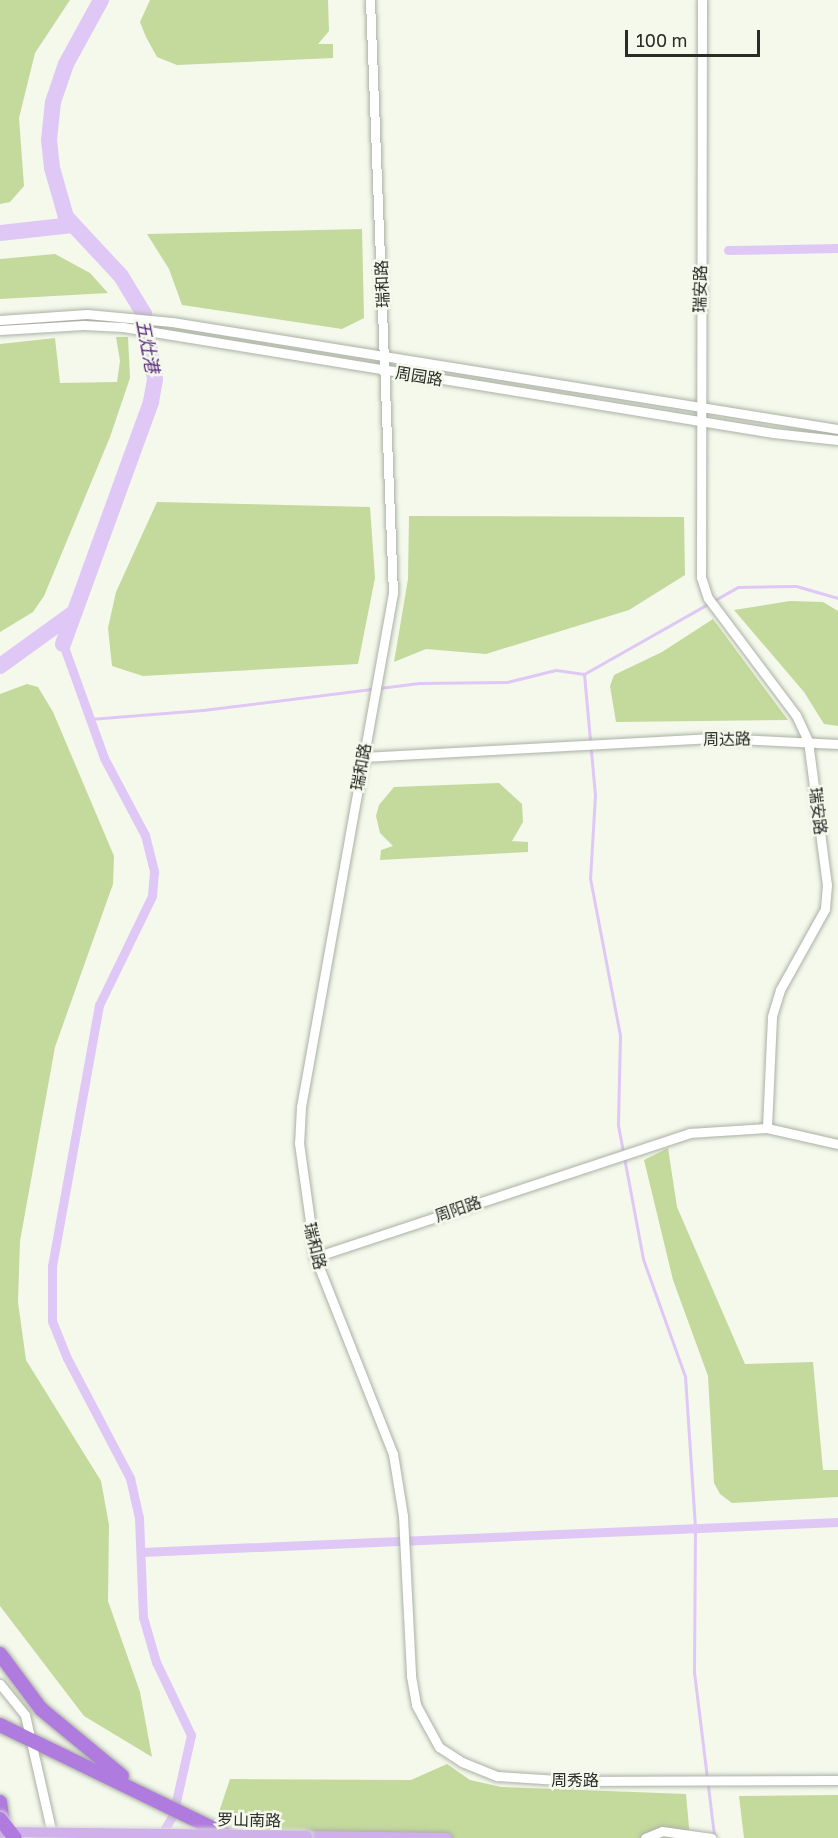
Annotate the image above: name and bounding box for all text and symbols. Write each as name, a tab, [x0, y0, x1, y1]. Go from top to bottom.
scale bar	[628, 18, 763, 56]
text: 100 m	[636, 29, 687, 51]
street label: 瑞和路	[372, 260, 392, 308]
street label: 瑞安路	[690, 265, 710, 313]
water label: 五灶港	[132, 317, 164, 375]
street label: 周园路	[394, 363, 444, 389]
street label: 周达路	[703, 729, 751, 749]
street label: 瑞和路	[347, 742, 375, 792]
street label: 瑞安路	[806, 786, 830, 836]
street label: 周阳路	[432, 1192, 484, 1226]
street label: 瑞和路	[300, 1220, 330, 1272]
street label: 周秀路	[551, 1770, 599, 1790]
street label: 罗山南路	[217, 1810, 281, 1830]

